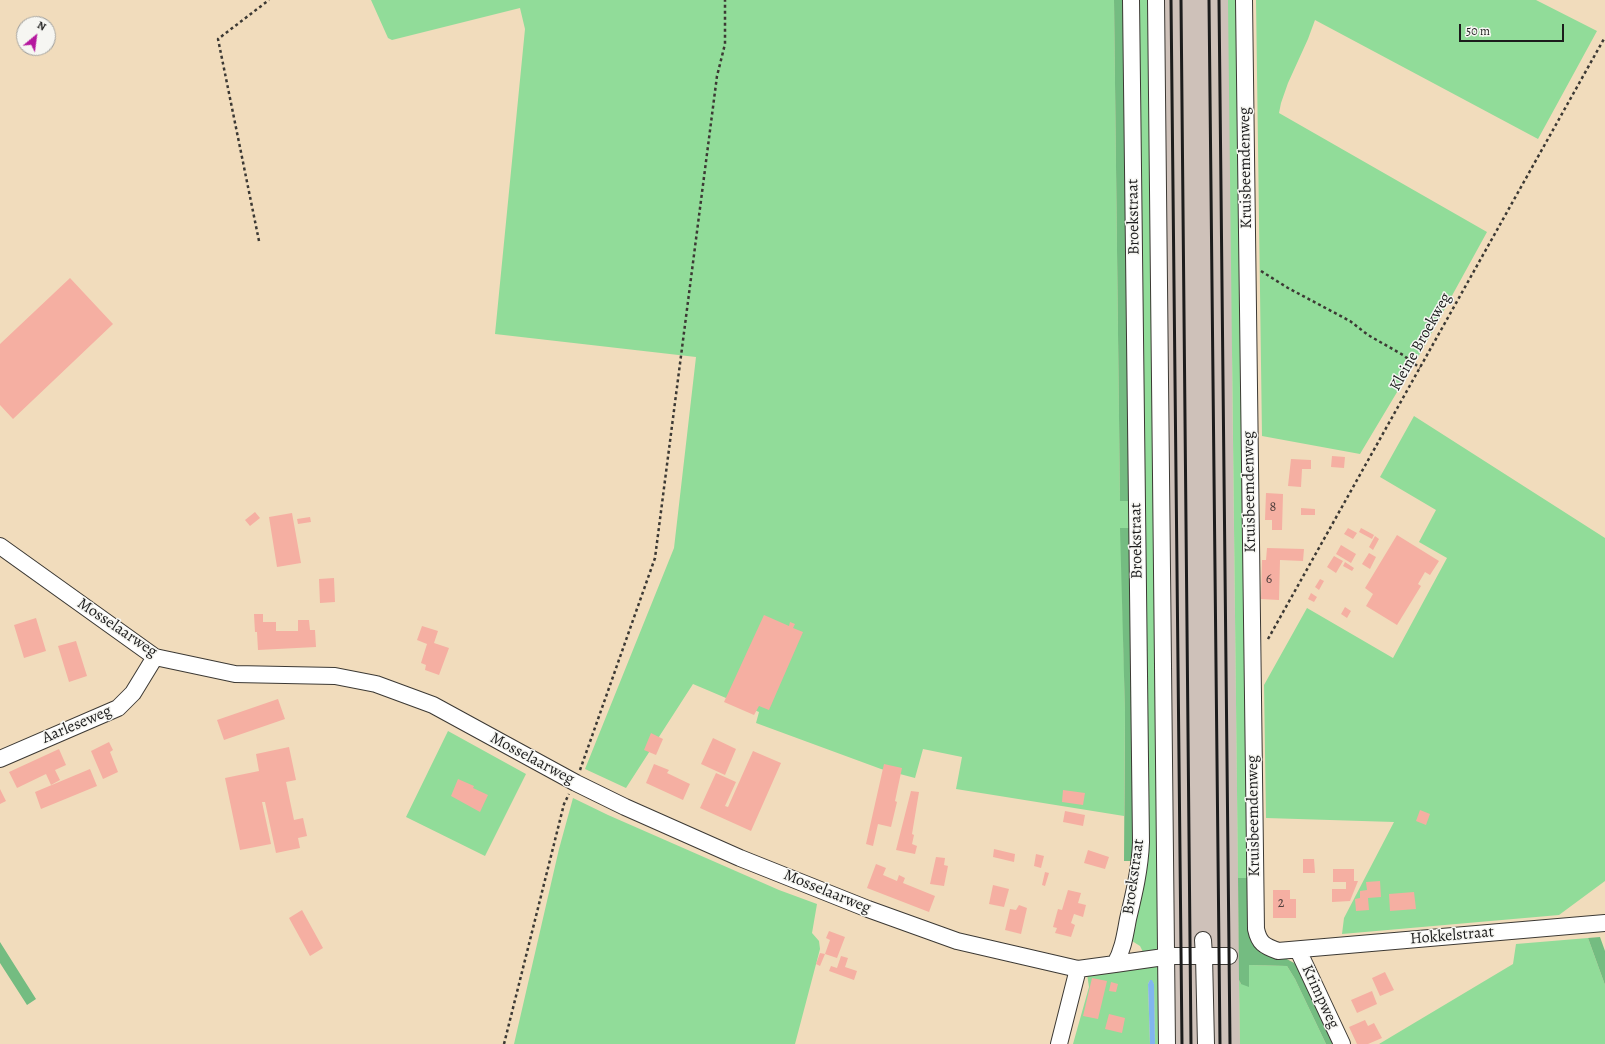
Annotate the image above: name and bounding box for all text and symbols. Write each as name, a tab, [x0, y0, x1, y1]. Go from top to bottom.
north arrow	[16, 16, 56, 56]
scale bar	[1461, 16, 1566, 42]
text: N	[34, 17, 49, 34]
text: 50 m	[1466, 23, 1490, 39]
street label: Kruisbeemdenweg	[1235, 107, 1257, 229]
street label: Broekstraat	[1124, 179, 1144, 255]
street label: Kleine Broekweg	[1386, 290, 1456, 394]
street label: Kruisbeemdenweg	[1239, 431, 1261, 553]
house number: 8	[1270, 500, 1276, 516]
street label: Broekstraat	[1127, 503, 1147, 579]
house number: 6	[1266, 572, 1272, 588]
street label: Mosselaarweg	[73, 594, 161, 662]
street label: Aarleseweg	[39, 702, 115, 748]
street label: Mosselaarweg	[487, 729, 577, 789]
street label: Kruisbeemdenweg	[1243, 755, 1265, 877]
street label: Broekstraat	[1119, 838, 1149, 916]
street label: Mosselaarweg	[781, 866, 873, 918]
house number: 2	[1278, 896, 1284, 912]
street label: Hokkelstraat	[1409, 923, 1495, 949]
street label: Krimpweg	[1297, 962, 1343, 1032]

